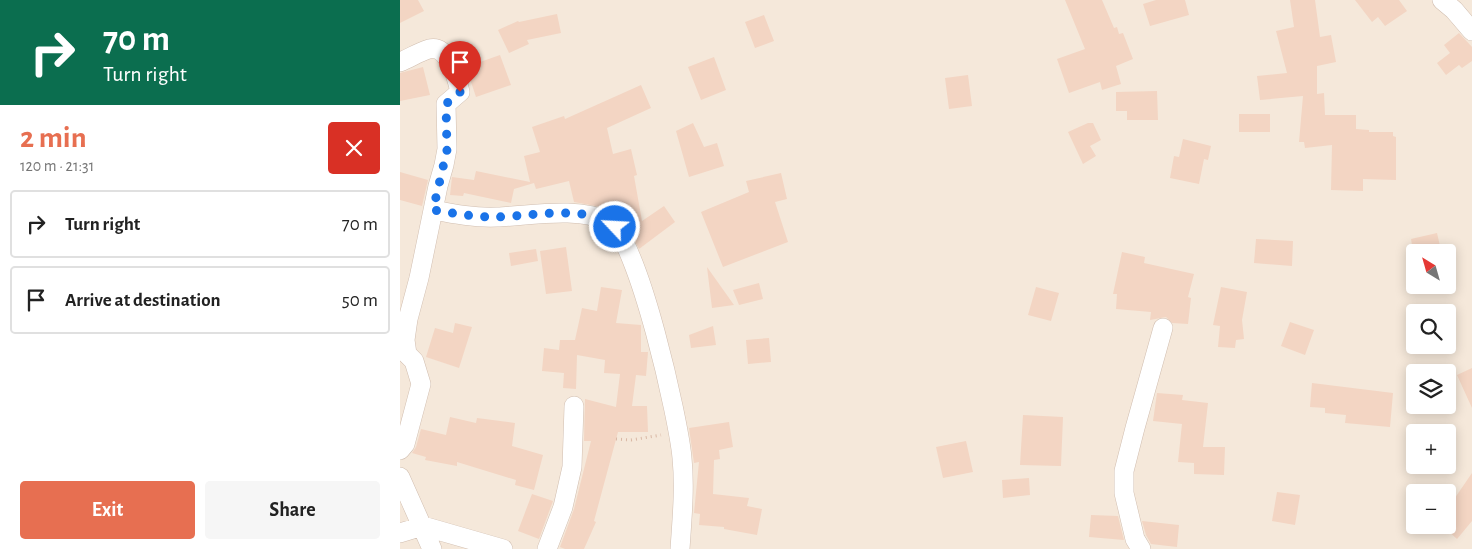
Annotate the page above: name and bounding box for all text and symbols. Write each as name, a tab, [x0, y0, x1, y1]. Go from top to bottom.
icon: right	[20, 20, 85, 85]
text: 70 m	[103, 22, 170, 57]
pin	[439, 41, 481, 92]
icon: arrive	[446, 48, 474, 76]
text: Turn right	[103, 63, 187, 85]
button: close	[328, 122, 380, 174]
text: 2 min	[20, 123, 87, 153]
text: 120 m · 21:31	[20, 158, 94, 174]
position arrow	[588, 200, 640, 252]
icon: right	[22, 210, 50, 238]
text: Turn right	[65, 215, 140, 234]
text: 70 m	[342, 215, 378, 234]
north arrow	[1406, 244, 1456, 294]
map controls	[1406, 244, 1456, 534]
icon: arrive	[22, 286, 50, 314]
text: Arrive at destination	[65, 291, 221, 310]
text: 50 m	[342, 291, 378, 310]
button: search	[1406, 304, 1456, 354]
button: layers	[1406, 364, 1456, 414]
button: +	[1406, 424, 1456, 474]
button: Exit	[20, 481, 195, 539]
button: Share	[205, 481, 380, 539]
button: −	[1406, 484, 1456, 534]

